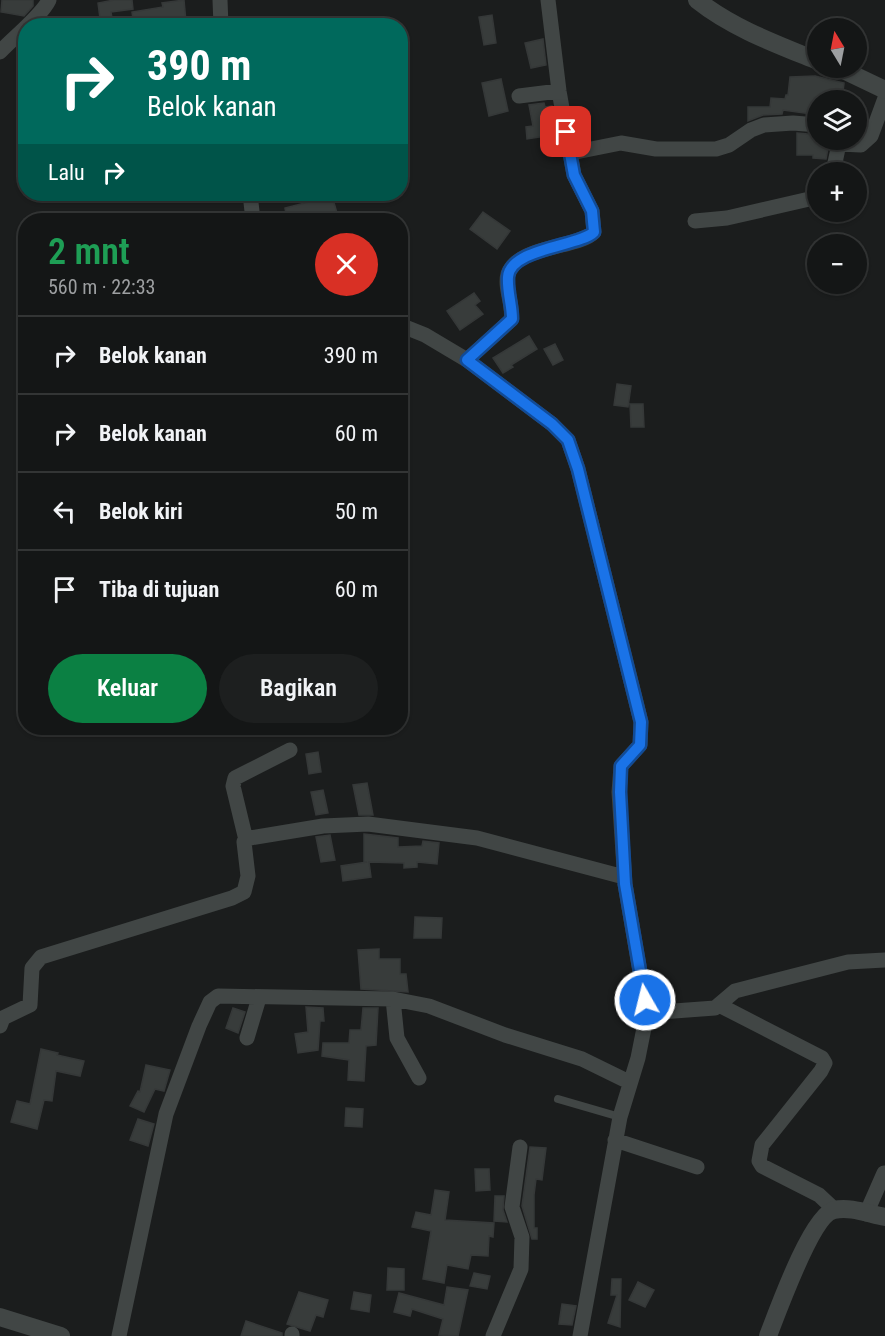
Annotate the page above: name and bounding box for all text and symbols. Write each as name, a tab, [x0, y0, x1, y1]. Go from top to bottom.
north arrow	[807, 18, 867, 78]
map controls	[807, 18, 867, 294]
text: 390 m	[147, 41, 252, 90]
icon: right	[48, 42, 126, 120]
button: layers	[807, 90, 867, 150]
text: Belok kanan	[147, 91, 277, 123]
pin	[540, 106, 591, 157]
icon: arrive	[549, 115, 582, 148]
icon: right	[97, 156, 130, 189]
text: Lalu	[48, 160, 85, 185]
button: +	[807, 162, 867, 222]
text: 2 mnt	[48, 231, 130, 273]
button: close	[315, 233, 378, 296]
button: −	[807, 234, 867, 294]
text: 560 m · 22:33	[48, 275, 155, 299]
icon: right	[48, 339, 81, 372]
text: Belok kanan	[99, 343, 207, 368]
text: 390 m	[324, 343, 378, 368]
icon: right	[48, 417, 81, 450]
text: Belok kanan	[99, 421, 207, 446]
text: 60 m	[335, 421, 378, 446]
icon: left	[48, 495, 81, 528]
text: Belok kiri	[99, 499, 183, 524]
text: 50 m	[335, 499, 378, 524]
icon: arrive	[48, 573, 81, 606]
text: Tiba di tujuan	[99, 577, 219, 602]
text: 60 m	[335, 577, 378, 602]
button: Keluar	[48, 654, 207, 723]
button: Bagikan	[219, 654, 378, 723]
position arrow	[613, 968, 677, 1032]

